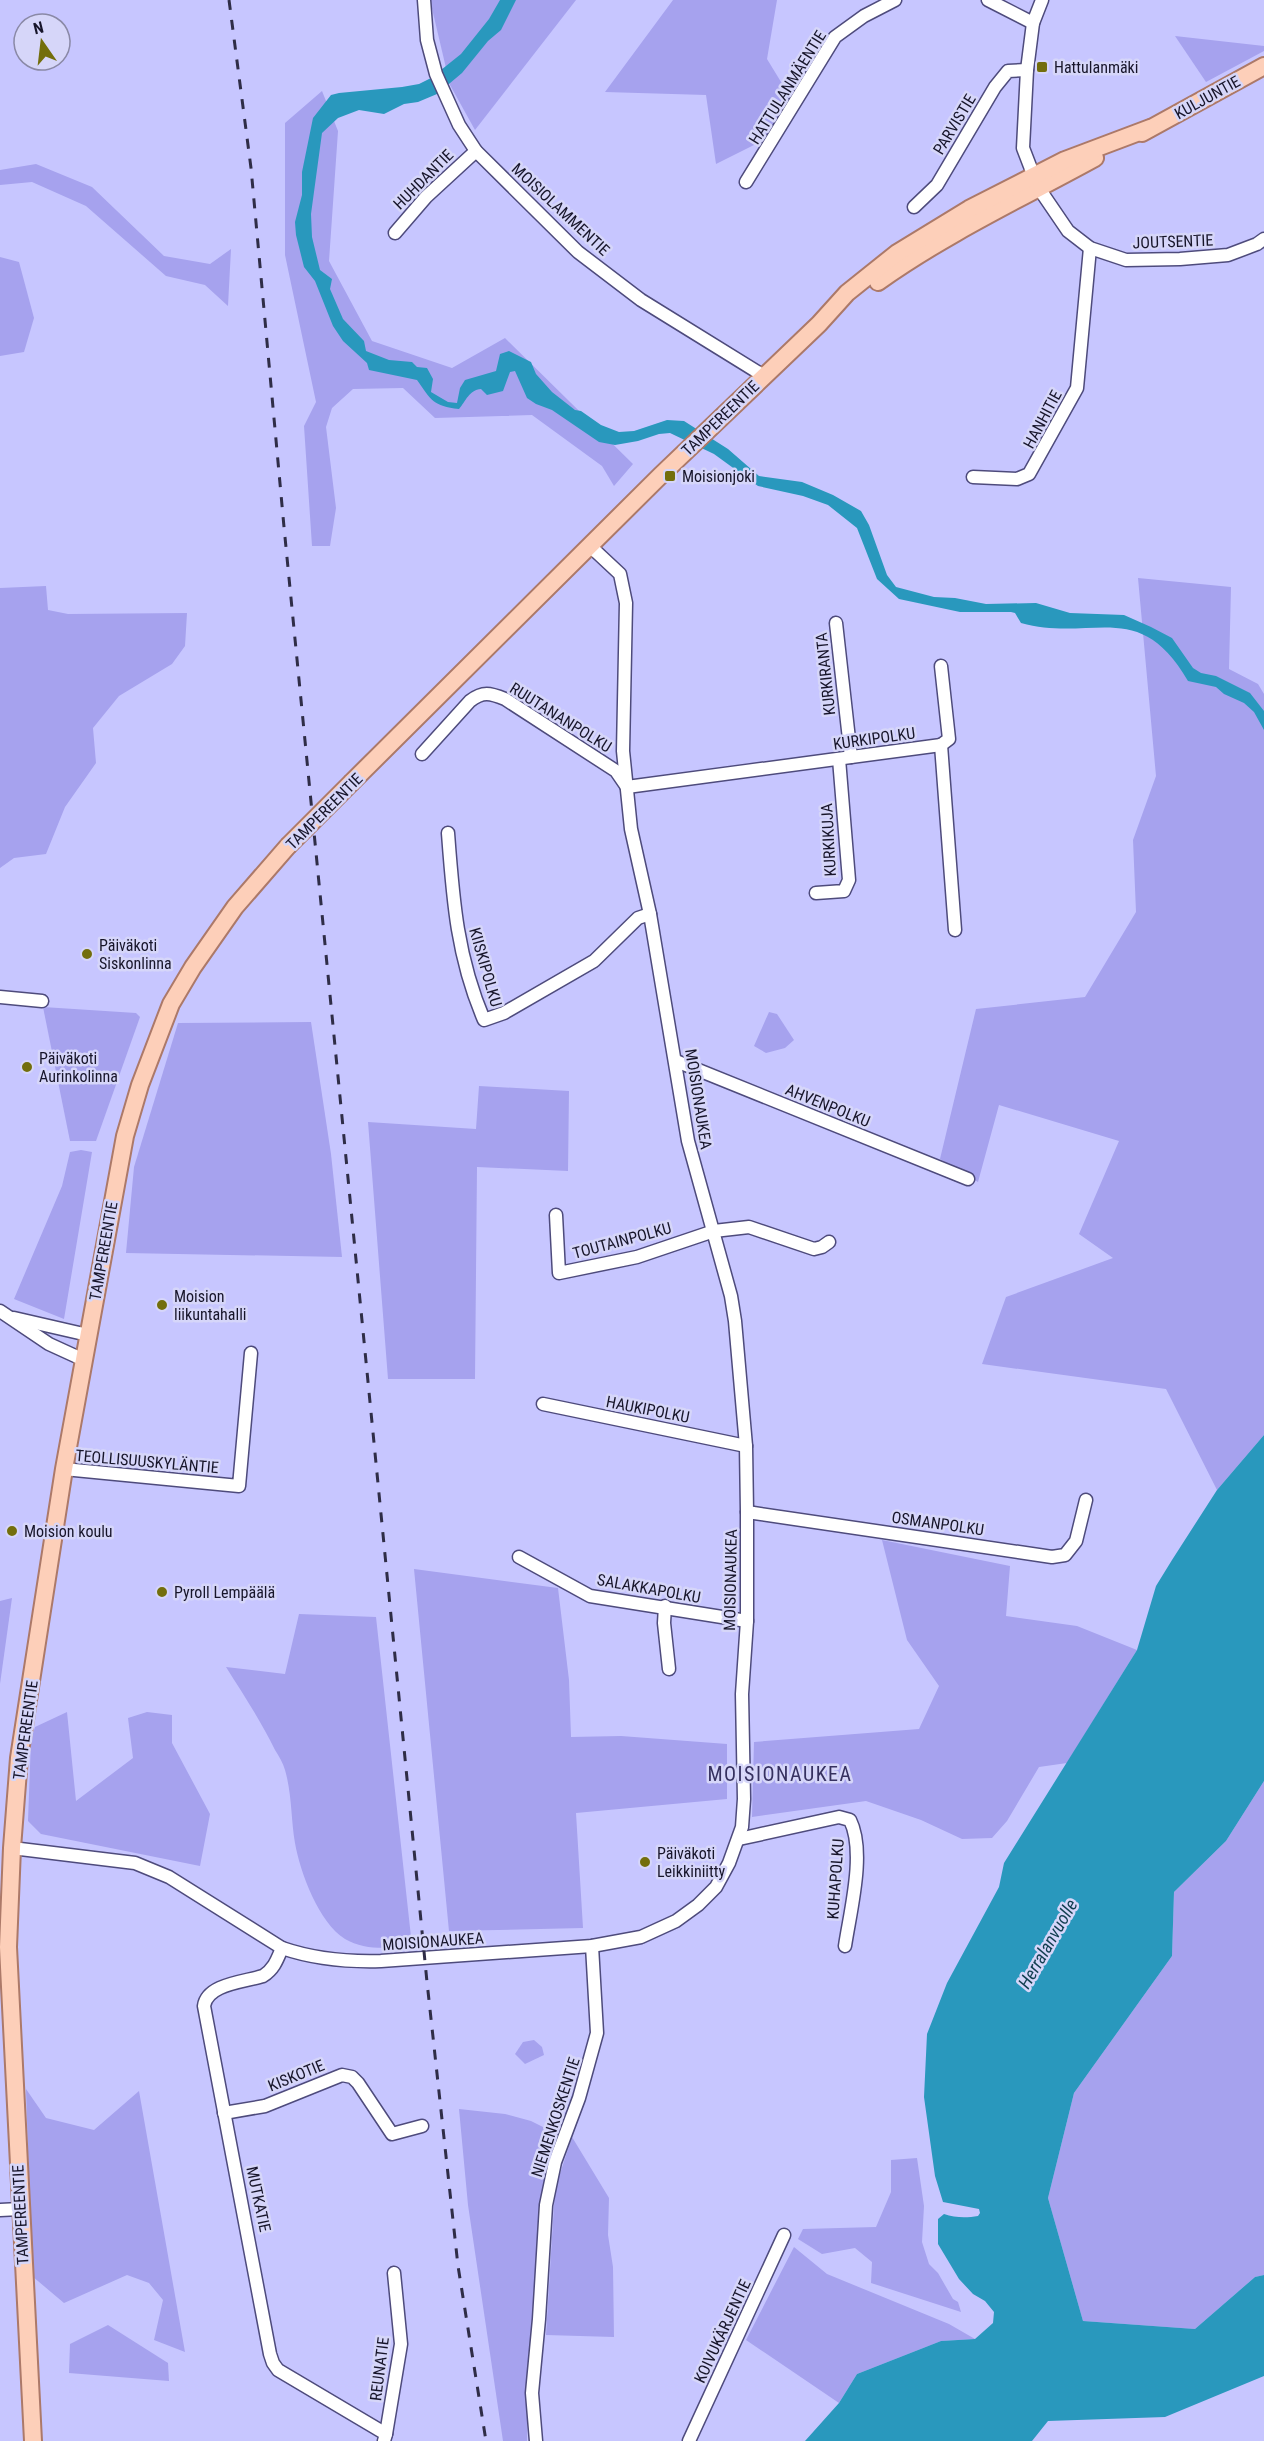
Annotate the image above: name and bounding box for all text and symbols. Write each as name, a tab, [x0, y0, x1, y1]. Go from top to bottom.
north arrow	[12, 12, 72, 72]
text: N	[31, 18, 46, 38]
street label: HATTULANMÄENTIE	[745, 27, 830, 148]
place label: Hattulanmäki	[1054, 58, 1138, 77]
marker: Hattulanmäki	[1035, 60, 1049, 74]
street label: KULJUNTIE	[1171, 72, 1243, 123]
street label: PARVISTIE	[929, 91, 980, 158]
street label: HUHDANTIE	[389, 145, 457, 213]
street label: MOISIOLAMMENTIE	[508, 159, 613, 260]
street label: JOUTSENTIE	[1132, 231, 1214, 252]
street label: TAMPEREENTIE	[678, 377, 763, 460]
street label: HANHITIE	[1019, 387, 1066, 452]
place label: Moisionjoki	[682, 467, 755, 486]
marker: Moisionjoki	[663, 469, 677, 483]
street label: KURKIRANTA	[812, 632, 839, 716]
street label: RUUTANANPOLKU	[506, 679, 615, 756]
street label: KURKIPOLKU	[832, 723, 916, 754]
street label: TAMPEREENTIE	[282, 769, 367, 854]
street label: KURKIKUJA	[817, 803, 840, 877]
street label: KIISKIPOLKU	[465, 925, 506, 1009]
place label: Päiväkoti Siskonlinna	[99, 936, 172, 973]
marker: Päiväkoti Siskonlinna	[80, 947, 94, 961]
street label: MOISIONAUKEA	[681, 1047, 716, 1151]
place label: Päiväkoti Aurinkolinna	[39, 1049, 118, 1086]
marker: Päiväkoti Aurinkolinna	[20, 1060, 34, 1074]
street label: AHVENPOLKU	[783, 1080, 873, 1131]
street label: TAMPEREENTIE	[85, 1200, 122, 1302]
street label: TOUTAINPOLKU	[571, 1218, 674, 1263]
place label: Moision liikuntahalli	[174, 1287, 247, 1324]
marker: Moision liikuntahalli	[155, 1298, 169, 1312]
street label: HAUKIPOLKU	[605, 1392, 691, 1427]
street label: TEOLLISUUSKYLÄNTIE	[75, 1446, 219, 1477]
street label: OSMANPOLKU	[891, 1508, 985, 1539]
place label: Moision koulu	[24, 1522, 113, 1541]
marker: Moision koulu	[5, 1524, 19, 1538]
street label: MOISIONAUKEA	[720, 1529, 741, 1631]
street label: SALAKKAPOLKU	[596, 1570, 702, 1607]
place label: Pyroll Lempäälä	[174, 1583, 275, 1602]
marker: Pyroll Lempäälä	[155, 1585, 169, 1599]
street label: TAMPEREENTIE	[9, 1679, 42, 1781]
district label: MOISIONAUKEA	[707, 1762, 853, 1786]
street label: KUHAPOLKU	[823, 1838, 848, 1920]
place label: Päiväkoti Leikkiniitty	[657, 1844, 725, 1881]
marker: Päiväkoti Leikkiniitty	[638, 1855, 652, 1869]
water label: Herralanvuolle	[1014, 1895, 1082, 1992]
street label: MOISIONAUKEA	[382, 1928, 484, 1955]
street label: NIEMENKOSKENTIE	[527, 2055, 584, 2179]
street label: KISKOTIE	[265, 2056, 327, 2095]
street label: TAMPEREENTIE	[8, 2164, 33, 2266]
street label: MUTKATIE	[242, 2165, 275, 2234]
street label: KOIVUKÄRJENTIE	[690, 2276, 755, 2386]
street label: REUNATIE	[366, 2336, 393, 2402]

